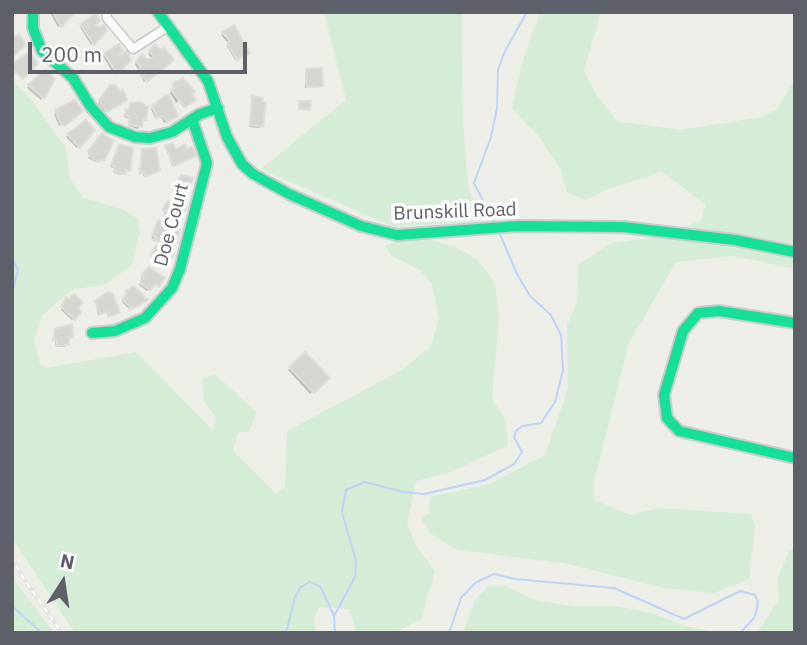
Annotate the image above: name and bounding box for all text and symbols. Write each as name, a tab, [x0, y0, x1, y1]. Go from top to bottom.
scale bar	[32, 28, 250, 72]
text: 200 m	[41, 40, 102, 68]
street label: Doe Court	[150, 181, 194, 269]
street label: Brunskill Road	[393, 198, 517, 226]
north arrow	[28, 547, 98, 617]
text: N	[58, 548, 77, 575]

